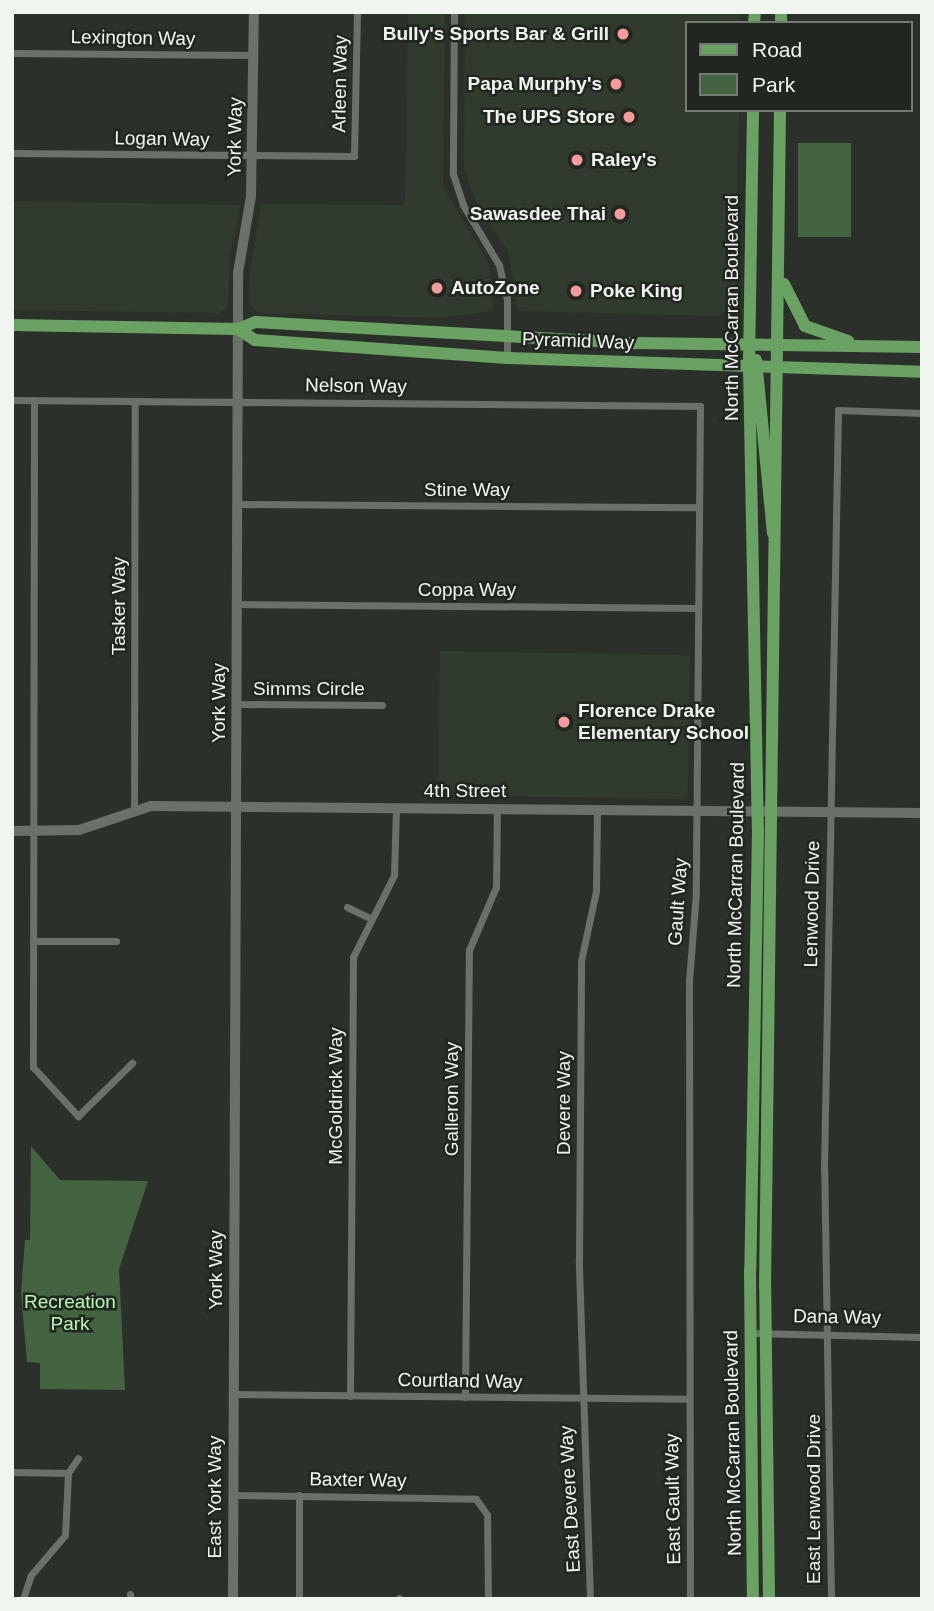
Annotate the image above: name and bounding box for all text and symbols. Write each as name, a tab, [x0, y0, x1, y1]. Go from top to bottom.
legend	[685, 21, 913, 112]
place label: Bully's Sports Bar & Grill	[383, 23, 609, 45]
street label: Lexington Way	[70, 26, 196, 50]
marker: Bully's Sports Bar & Grill	[615, 26, 631, 42]
street label: Arleen Way	[328, 35, 352, 133]
text: Road	[752, 38, 802, 61]
place label: Papa Murphy's	[468, 73, 602, 95]
text: Park	[752, 73, 795, 96]
marker: Papa Murphy's	[608, 76, 624, 92]
street label: York Way	[223, 97, 247, 177]
place label: The UPS Store	[483, 106, 615, 128]
marker: The UPS Store	[621, 109, 637, 125]
street label: Logan Way	[114, 127, 210, 151]
place label: Raley's	[591, 149, 657, 171]
marker: Raley's	[569, 152, 585, 168]
street label: North McCarran Boulevard	[721, 195, 743, 421]
place label: Sawasdee Thai	[470, 203, 606, 225]
marker: Sawasdee Thai	[612, 206, 628, 222]
place label: AutoZone	[451, 277, 540, 299]
marker: AutoZone	[429, 280, 445, 296]
place label: Poke King	[590, 280, 683, 302]
marker: Poke King	[568, 283, 584, 299]
street label: Pyramid Way	[522, 328, 634, 354]
street label: Nelson Way	[305, 374, 407, 398]
street label: Stine Way	[424, 479, 510, 501]
street label: Tasker Way	[108, 557, 130, 655]
street label: Coppa Way	[418, 579, 516, 601]
street label: York Way	[208, 663, 230, 743]
street label: Simms Circle	[253, 678, 365, 700]
place label: Florence Drake Elementary School	[578, 700, 749, 744]
marker: Florence Drake Elementary School	[556, 714, 572, 730]
street label: North McCarran Boulevard	[723, 762, 749, 988]
street label: 4th Street	[424, 780, 506, 802]
street label: Lenwood Drive	[799, 840, 825, 968]
street label: Gault Way	[664, 857, 692, 947]
street label: McGoldrick Way	[325, 1027, 347, 1165]
street label: Galleron Way	[441, 1042, 463, 1156]
street label: Devere Way	[553, 1051, 575, 1155]
street label: York Way	[205, 1230, 227, 1310]
park label: Recreation Park	[24, 1291, 116, 1335]
street label: Dana Way	[793, 1305, 881, 1329]
street label: North McCarran Boulevard	[720, 1330, 746, 1556]
street label: Courtland Way	[397, 1369, 523, 1393]
street label: East Lenwood Drive	[803, 1414, 825, 1584]
street label: East Devere Way	[555, 1425, 585, 1573]
street label: East Gault Way	[660, 1433, 686, 1565]
street label: East York Way	[204, 1435, 226, 1559]
street label: Baxter Way	[309, 1468, 407, 1492]

